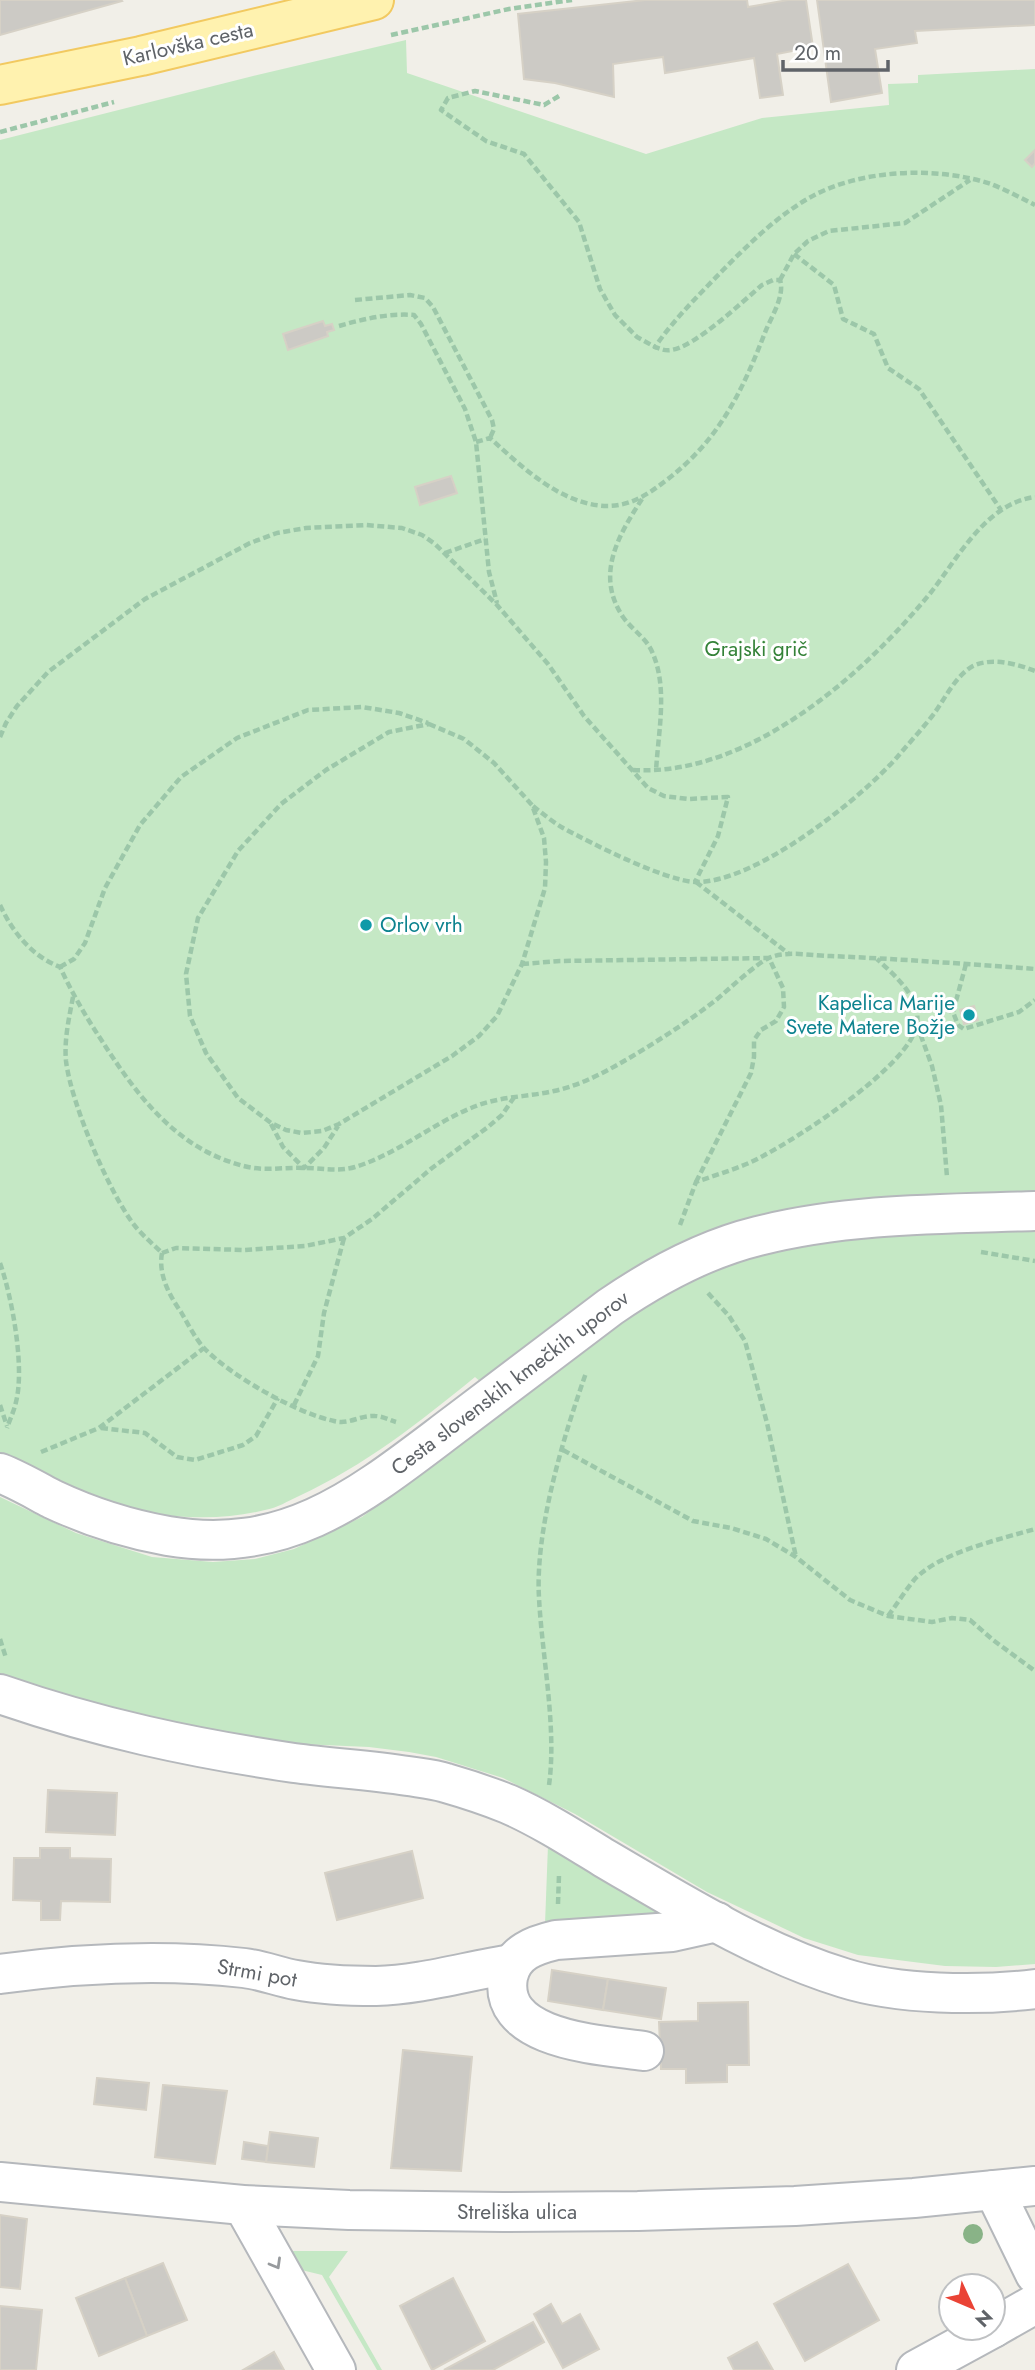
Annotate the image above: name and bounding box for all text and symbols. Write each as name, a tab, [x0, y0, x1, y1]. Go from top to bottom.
street label: Karlovška cesta	[120, 14, 256, 74]
scale bar	[783, 28, 888, 72]
text: 20 m	[794, 38, 841, 68]
park label: Grajski grič	[705, 634, 807, 664]
place label: Orlov vrh	[380, 910, 463, 940]
marker: Orlov vrh	[358, 917, 374, 933]
place label: Kapelica Marije Svete Matere Božje	[786, 988, 955, 1042]
marker: Kapelica Marije Svete Matere Božje	[961, 1007, 977, 1023]
street label: Cesta slovenskih kmečkih uporov	[385, 1283, 636, 1483]
street label: Strmi pot	[215, 1951, 299, 1995]
street label: Streliška ulica	[457, 2197, 577, 2227]
one-way arrow	[268, 2257, 281, 2270]
north arrow	[937, 2272, 1007, 2342]
text: N	[969, 2304, 999, 2333]

